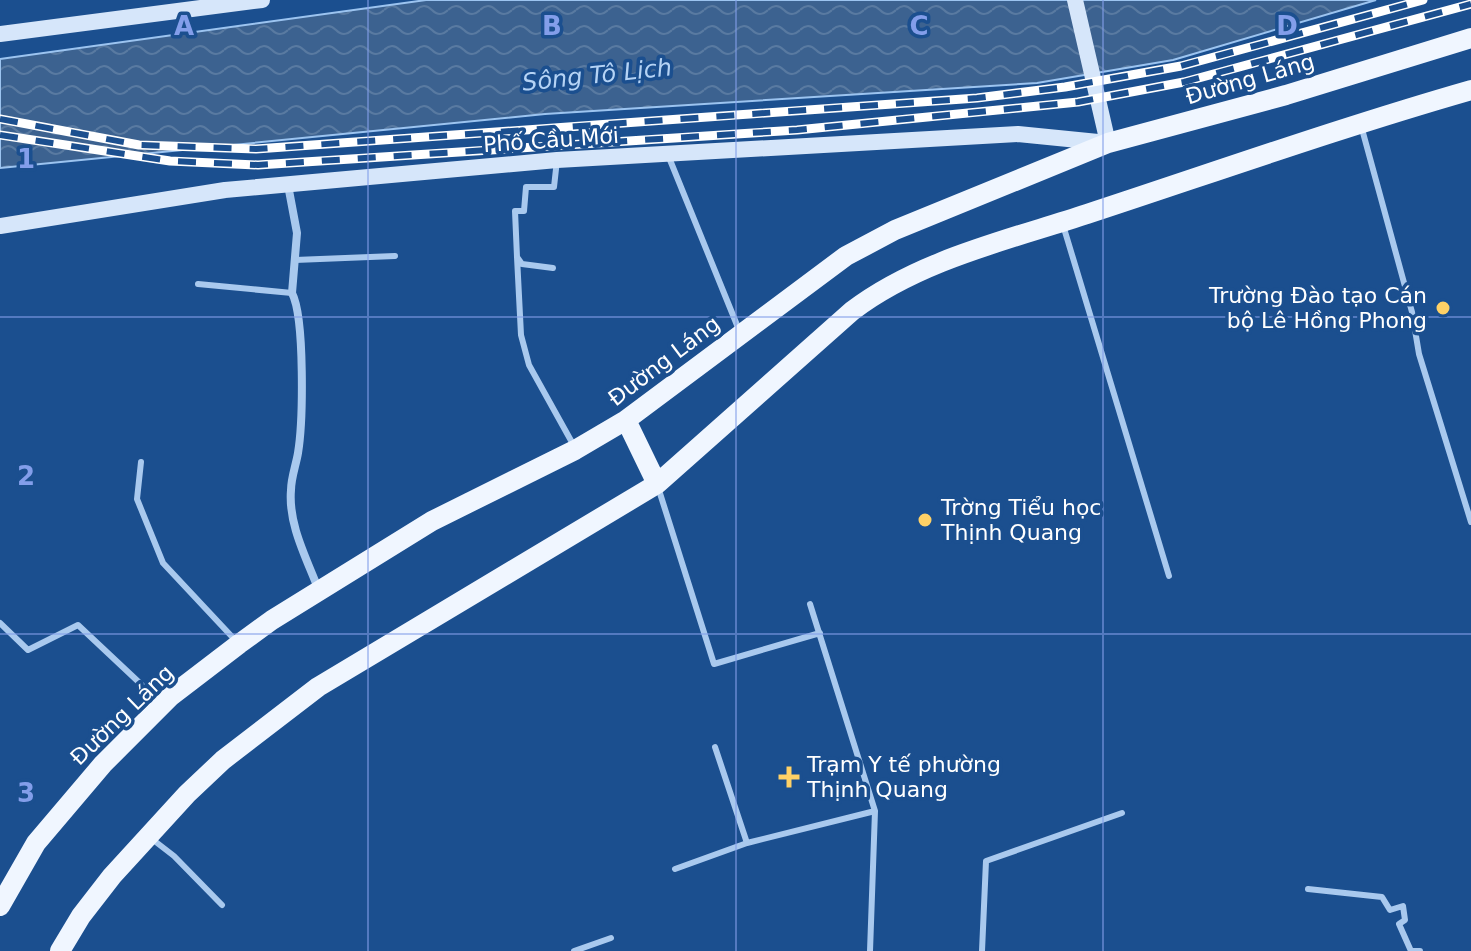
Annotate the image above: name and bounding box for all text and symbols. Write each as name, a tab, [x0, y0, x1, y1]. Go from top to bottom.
text: A	[174, 11, 194, 41]
text: B	[542, 11, 562, 41]
text: C	[909, 11, 929, 41]
text: D	[1276, 11, 1298, 41]
street label: Đường Láng	[1183, 49, 1317, 109]
water label: Sông Tô Lịch	[521, 53, 673, 97]
street label: Phố Cầu Mới	[482, 123, 620, 157]
text: 1	[17, 144, 35, 174]
place label: Trường Đào tạo Cán bộ Lê Hồng Phong	[1208, 283, 1427, 333]
marker: Trường Đào tạo Cán bộ Lê Hồng Phong	[1434, 299, 1452, 317]
street label: Đường Láng	[603, 311, 725, 411]
text: 2	[17, 461, 35, 491]
place label: Trờng Tiểu học Thịnh Quang	[940, 495, 1101, 545]
marker: Trờng Tiểu học Thịnh Quang	[916, 511, 934, 529]
street label: Đường Láng	[65, 660, 179, 770]
place label: Trạm Y tế phường Thịnh Quang	[806, 752, 1001, 802]
marker: Trạm Y tế phường Thịnh Quang	[778, 766, 800, 788]
text: 3	[17, 778, 35, 808]

